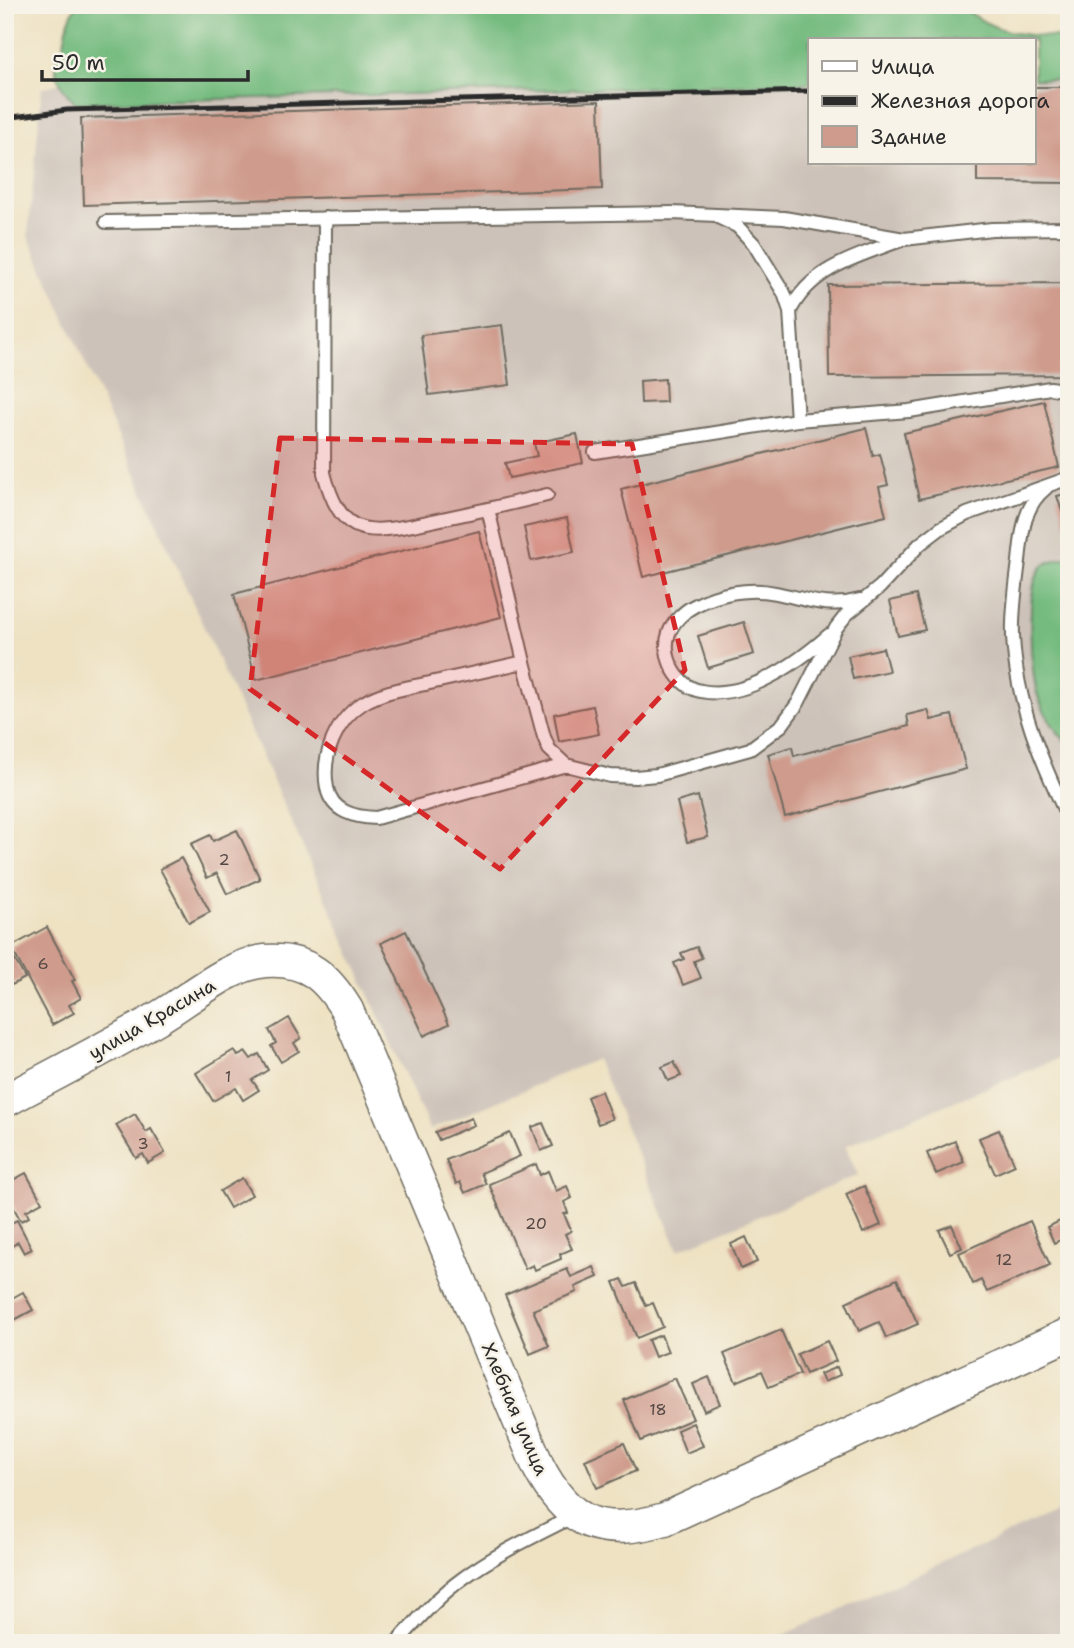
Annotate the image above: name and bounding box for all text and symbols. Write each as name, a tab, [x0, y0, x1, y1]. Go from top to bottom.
scale bar	[42, 38, 248, 82]
legend	[808, 38, 1036, 164]
text: 50 m	[52, 49, 105, 77]
text: Улица	[871, 53, 934, 81]
text: Железная дорога	[871, 87, 1050, 115]
text: Здание	[871, 123, 947, 151]
house number: 2	[218, 849, 230, 870]
house number: 6	[37, 953, 49, 974]
street label: улица Красина	[84, 973, 220, 1065]
house number: 1	[225, 1066, 231, 1087]
house number: 3	[137, 1133, 149, 1154]
house number: 20	[525, 1213, 547, 1234]
house number: 12	[995, 1249, 1013, 1270]
street label: Хлебная улица	[476, 1339, 554, 1479]
house number: 18	[649, 1399, 667, 1420]

